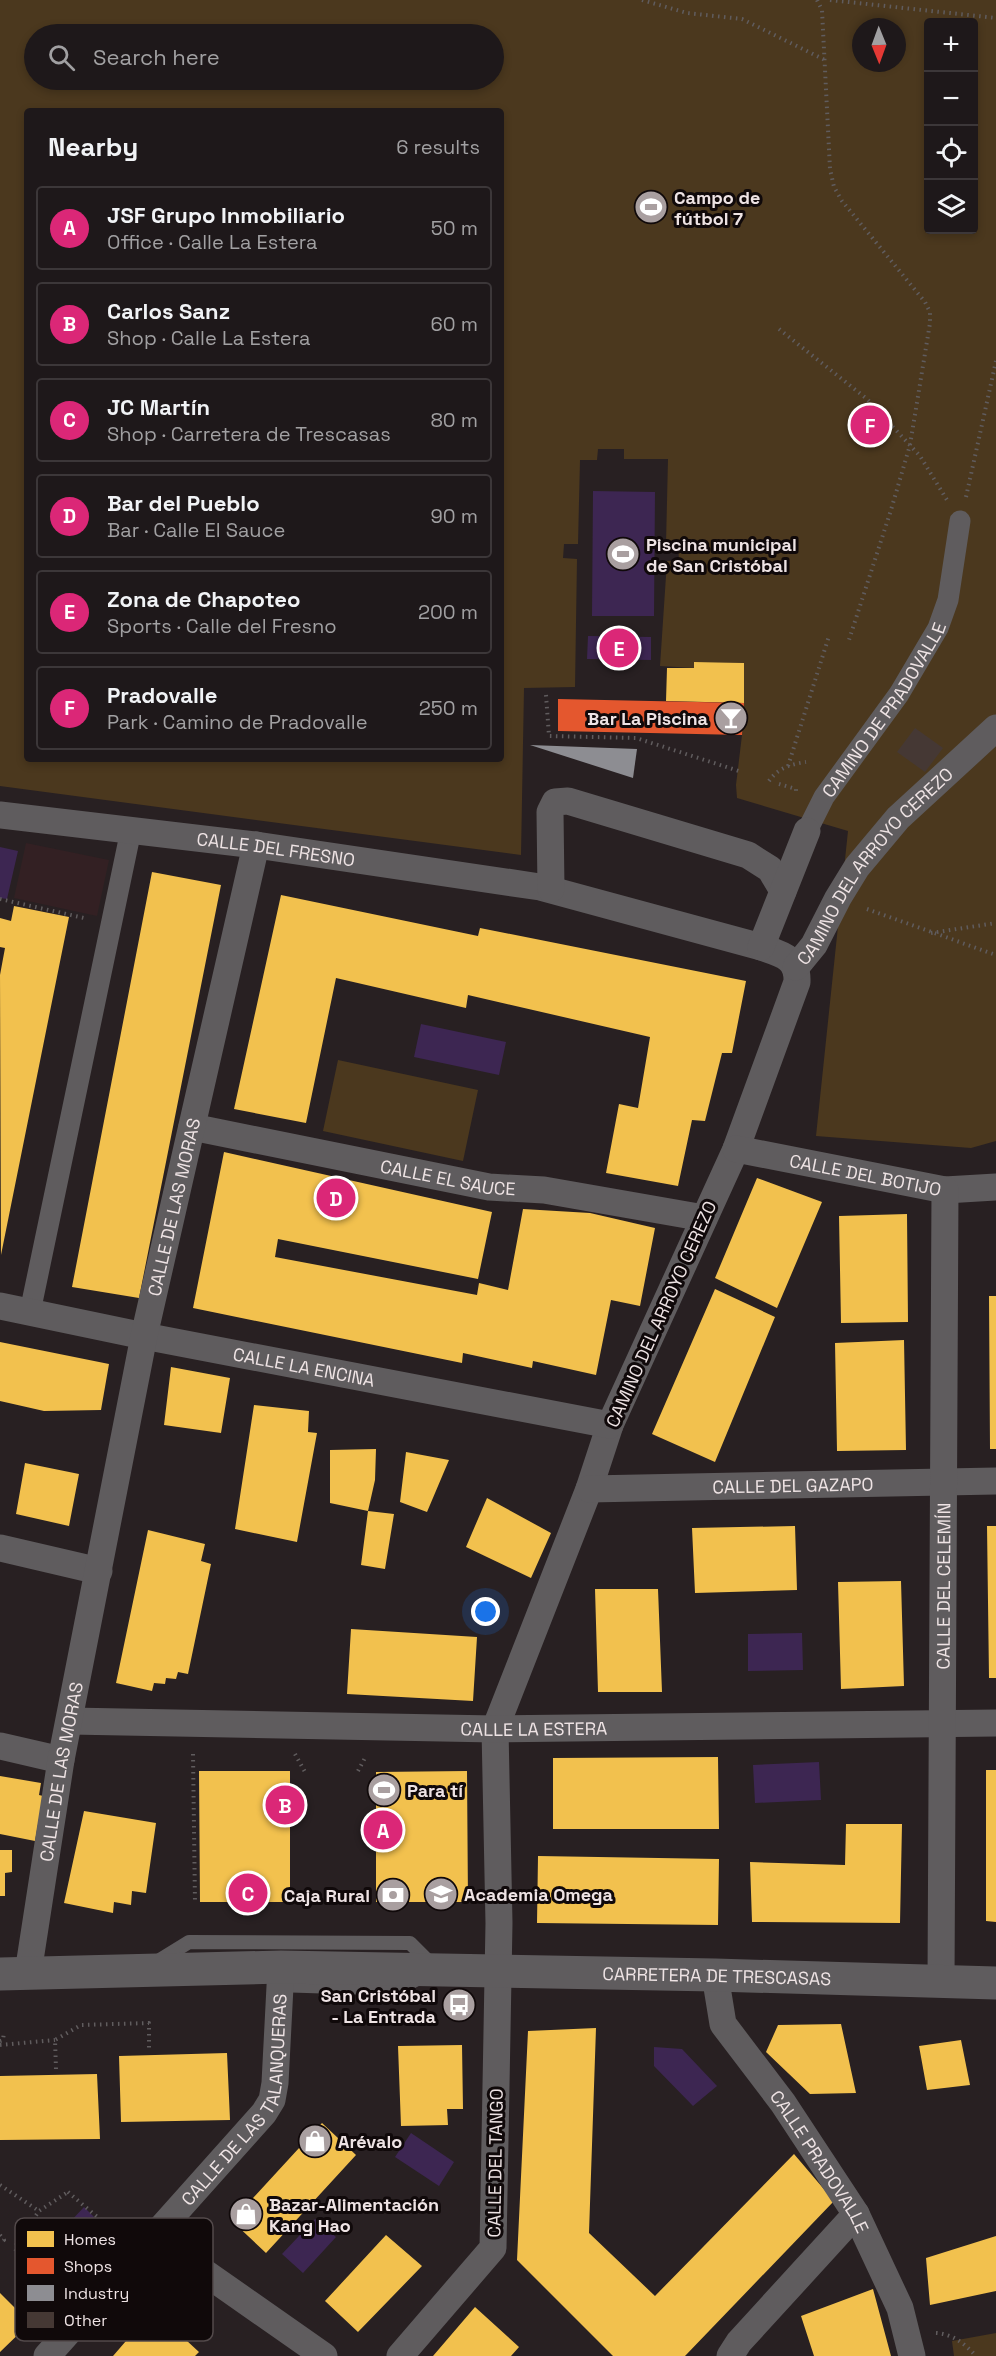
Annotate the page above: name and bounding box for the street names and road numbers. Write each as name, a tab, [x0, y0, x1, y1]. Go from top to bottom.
street label: CAMINO DE PRADOVALLE	[816, 619, 951, 802]
street label: CAMINO DEL ARROYO CEREZO	[791, 762, 958, 969]
street label: CALLE DEL FRESNO	[196, 827, 357, 871]
street label: CALLE DE LAS MORAS	[142, 1116, 205, 1298]
street label: CALLE DEL BOTIJO	[788, 1148, 943, 1201]
street label: CALLE EL SAUCE	[378, 1154, 516, 1200]
street label: CAMINO DEL ARROYO CEREZO	[601, 1197, 721, 1431]
street label: CALLE LA ENCINA	[231, 1342, 377, 1391]
street label: CALLE DEL GAZAPO	[712, 1472, 874, 1498]
street label: CALLE DEL CELEMÍN	[931, 1502, 955, 1670]
street label: CALLE DE LAS MORAS	[34, 1680, 88, 1863]
street label: CALLE LA ESTERA	[460, 1716, 607, 1741]
street label: CARRETERA DE TRESCASAS	[602, 1961, 832, 1990]
street label: CALLE DE LAS TALANQUERAS	[176, 1993, 291, 2210]
street label: CALLE PRADOVALLE	[766, 2085, 875, 2236]
street label: CALLE DEL TANGO	[482, 2088, 508, 2238]

